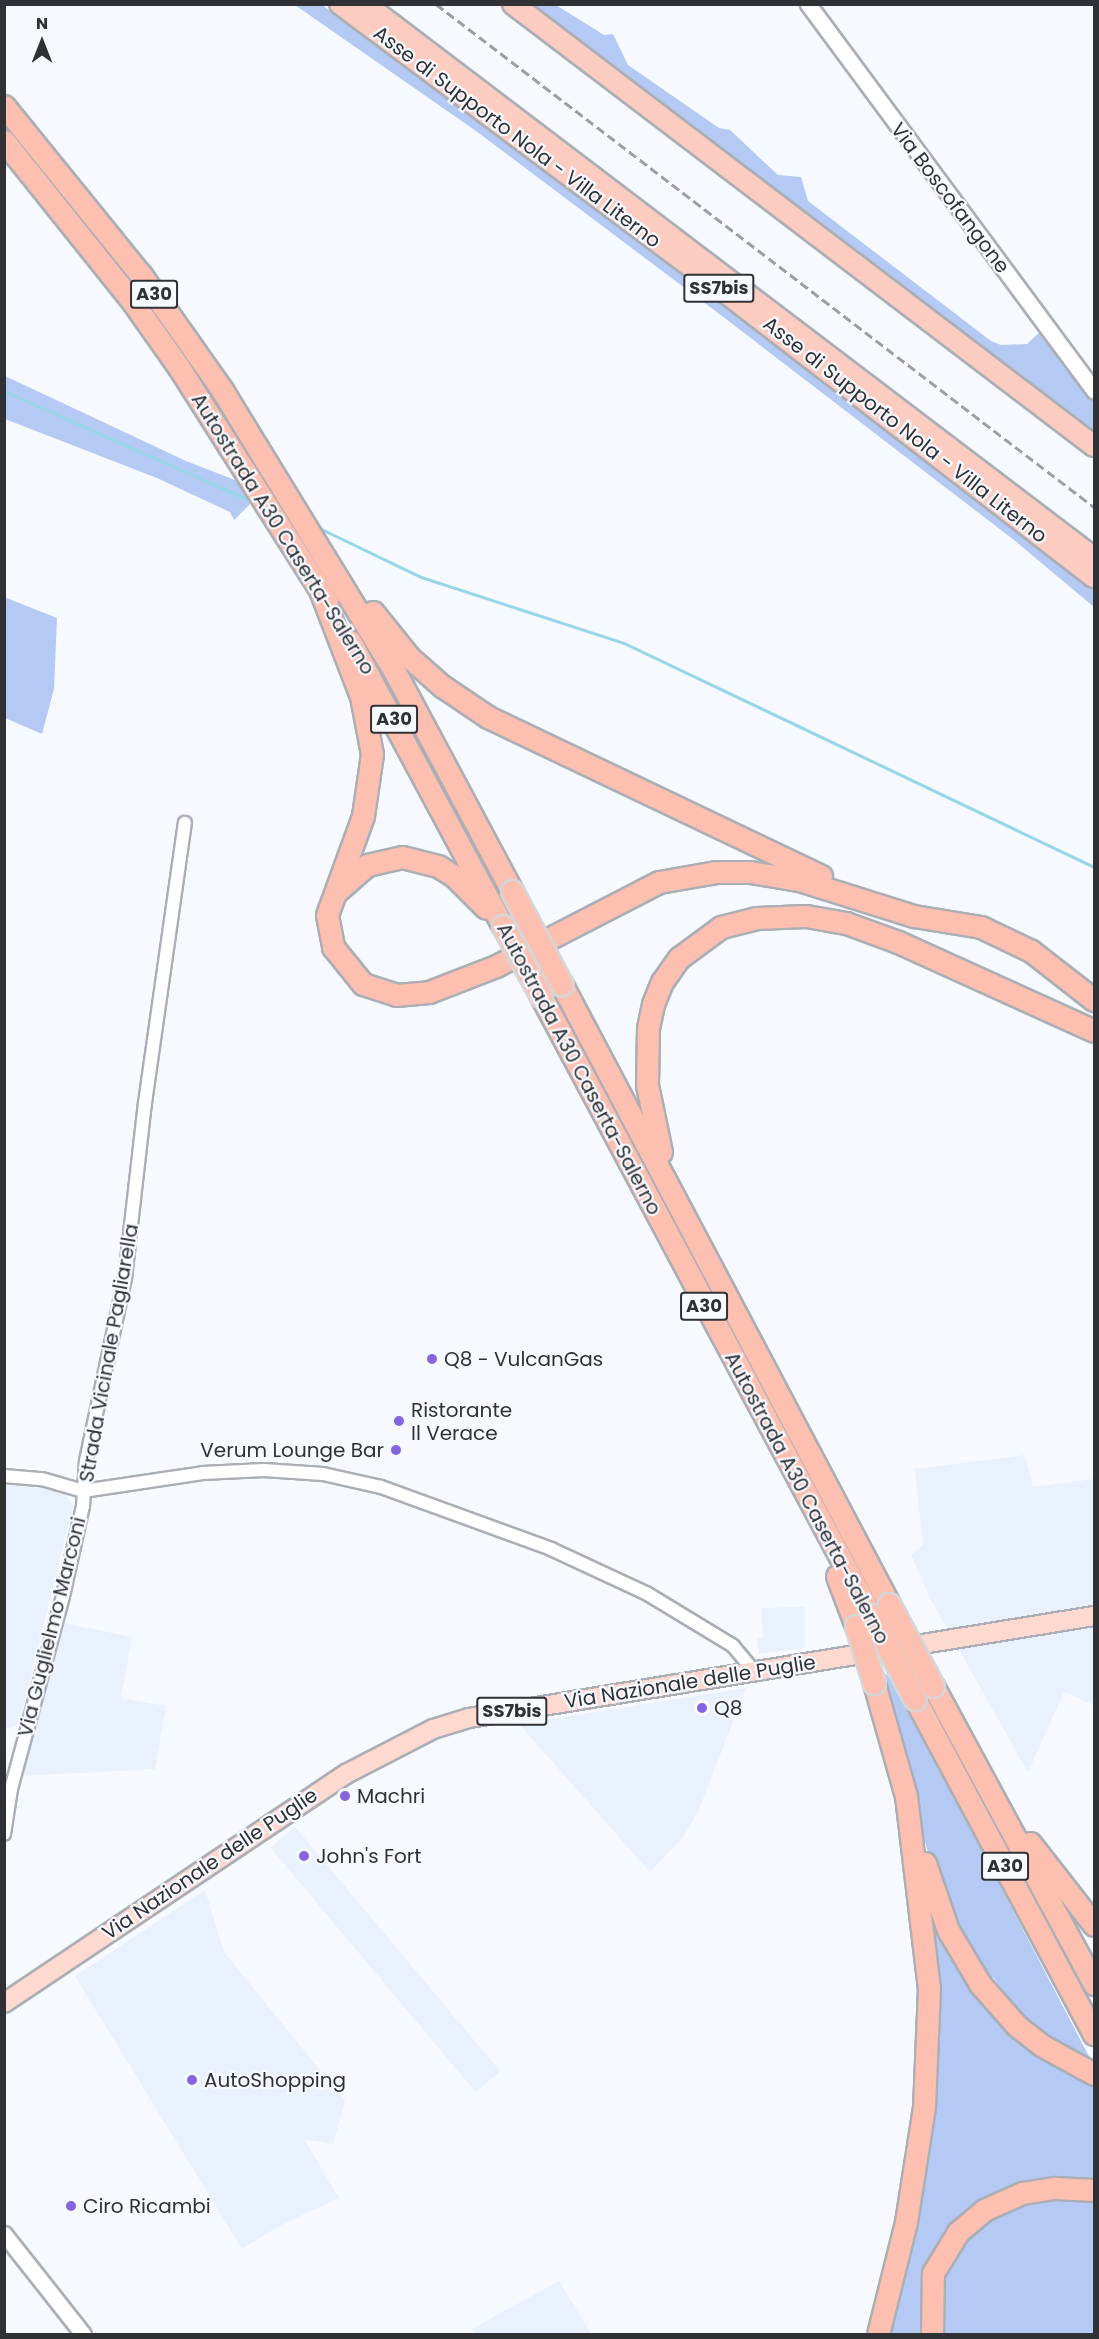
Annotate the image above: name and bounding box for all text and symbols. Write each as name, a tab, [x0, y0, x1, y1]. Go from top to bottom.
north arrow	[12, 12, 72, 72]
text: N	[36, 12, 48, 35]
street label: Asse di Supporto Nola - Villa Literno	[369, 21, 665, 253]
street label: Via Boscofangone	[886, 118, 1014, 278]
road number: SS7bis	[683, 273, 755, 303]
road number: A30	[130, 279, 178, 309]
street label: Asse di Supporto Nola - Villa Literno	[758, 312, 1052, 548]
street label: Autostrada A30 Caserta-Salerno	[186, 389, 380, 679]
road number: A30	[370, 704, 418, 734]
street label: Autostrada A30 Caserta-Salerno	[492, 919, 666, 1219]
street label: Strada Vicinale Pagliarella	[74, 1222, 144, 1484]
road number: A30	[680, 1291, 728, 1321]
place label: Q8 - VulcanGas	[444, 1347, 603, 1371]
street label: Autostrada A30 Caserta-Salerno	[720, 1348, 894, 1648]
marker: Q8 - VulcanGas	[425, 1352, 439, 1366]
place label: Ristorante Il Verace	[411, 1398, 512, 1445]
marker: Ristorante Il Verace	[392, 1414, 406, 1428]
place label: Verum Lounge Bar	[200, 1438, 384, 1462]
marker: Verum Lounge Bar	[389, 1443, 403, 1457]
street label: Via Guglielmo Marconi	[13, 1514, 91, 1740]
street label: Via Nazionale delle Puglie	[563, 1650, 817, 1714]
road number: SS7bis	[476, 1696, 548, 1726]
place label: Q8	[714, 1696, 742, 1720]
marker: Q8	[695, 1701, 709, 1715]
street label: Via Nazionale delle Puglie	[98, 1783, 322, 1945]
place label: Machri	[357, 1784, 425, 1808]
marker: Machri	[338, 1789, 352, 1803]
place label: John's Fort	[316, 1844, 422, 1868]
marker: John's Fort	[297, 1849, 311, 1863]
road number: A30	[981, 1851, 1029, 1881]
place label: AutoShopping	[204, 2068, 346, 2092]
marker: AutoShopping	[185, 2073, 199, 2087]
place label: Ciro Ricambi	[83, 2194, 211, 2218]
marker: Ciro Ricambi	[64, 2199, 78, 2213]

